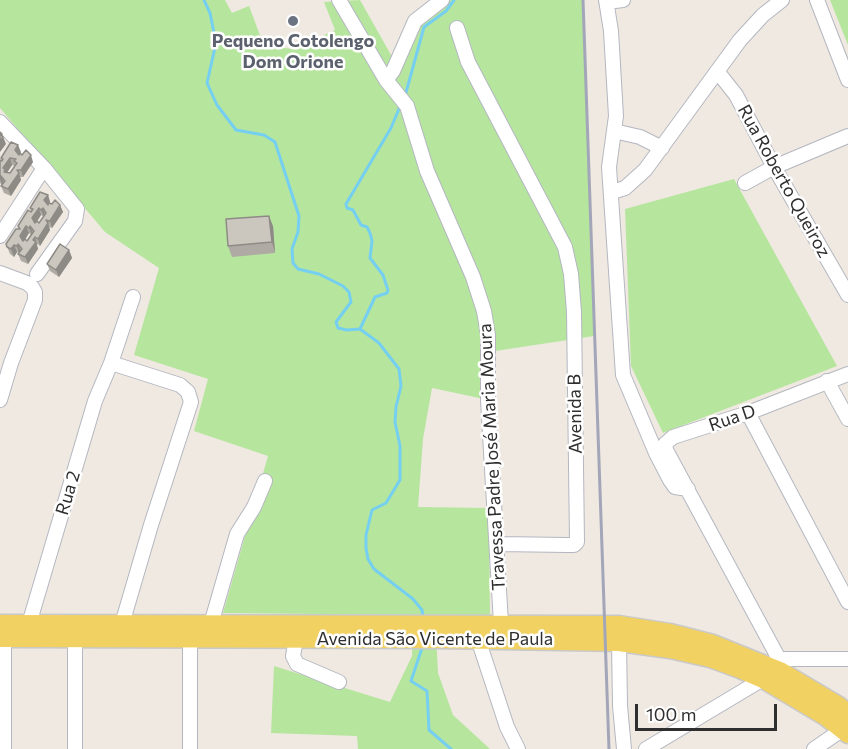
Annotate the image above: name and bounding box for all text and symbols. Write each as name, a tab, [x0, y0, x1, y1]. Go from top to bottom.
marker: Pequeno Cotolengo Dom Orione	[286, 14, 300, 28]
place label: Pequeno Cotolengo Dom Orione	[212, 30, 374, 72]
street label: Rua Roberto Queiroz	[733, 101, 835, 261]
street label: Travessa Padre José Maria Moura	[474, 323, 510, 591]
street label: Avenida B	[564, 374, 586, 454]
street label: Rua D	[706, 400, 758, 436]
street label: Rua 2	[51, 468, 85, 518]
street label: Avenida São Vicente de Paula	[317, 628, 553, 650]
scale bar	[638, 692, 780, 730]
text: 100 m	[646, 703, 696, 725]

